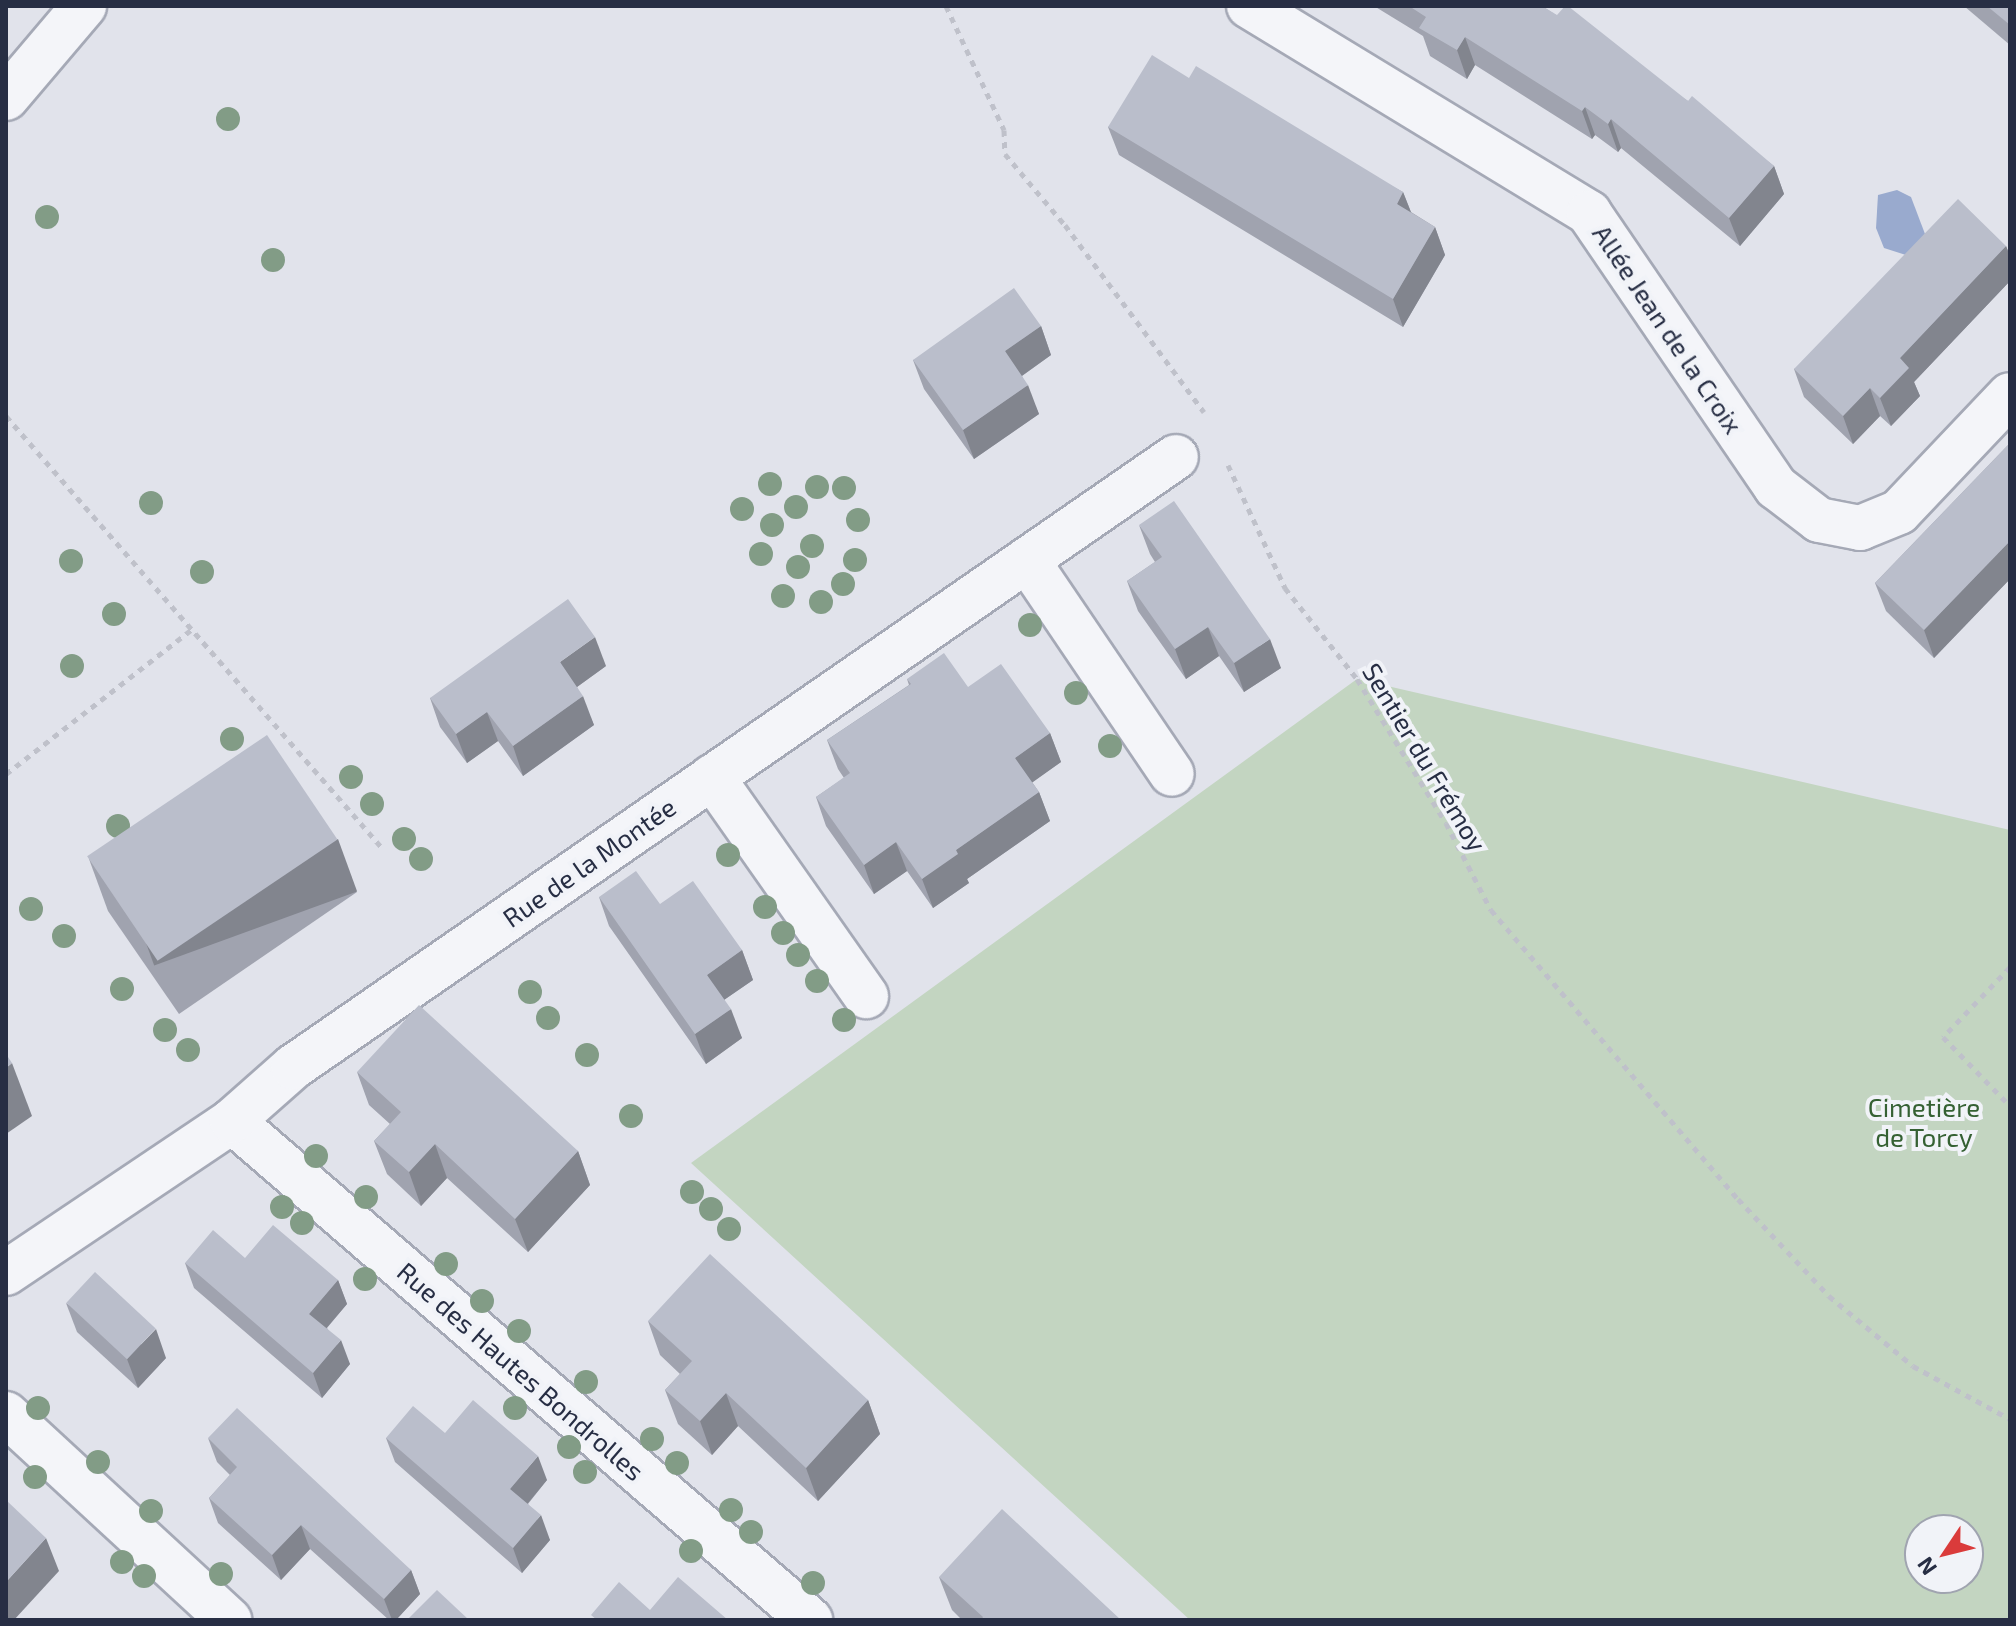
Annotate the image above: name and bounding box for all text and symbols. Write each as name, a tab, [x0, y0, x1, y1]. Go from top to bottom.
street label: Allée Jean de la Croix	[1586, 218, 1750, 440]
street label: Sentier du Frémoy	[1356, 657, 1494, 857]
street label: Rue de la Montée	[497, 791, 681, 933]
park label: Cimetière de Torcy	[1868, 1091, 1980, 1152]
street label: Rue des Hautes Bondrolles	[391, 1255, 651, 1487]
north arrow	[1904, 1514, 1984, 1594]
text: N	[1911, 1553, 1941, 1581]

